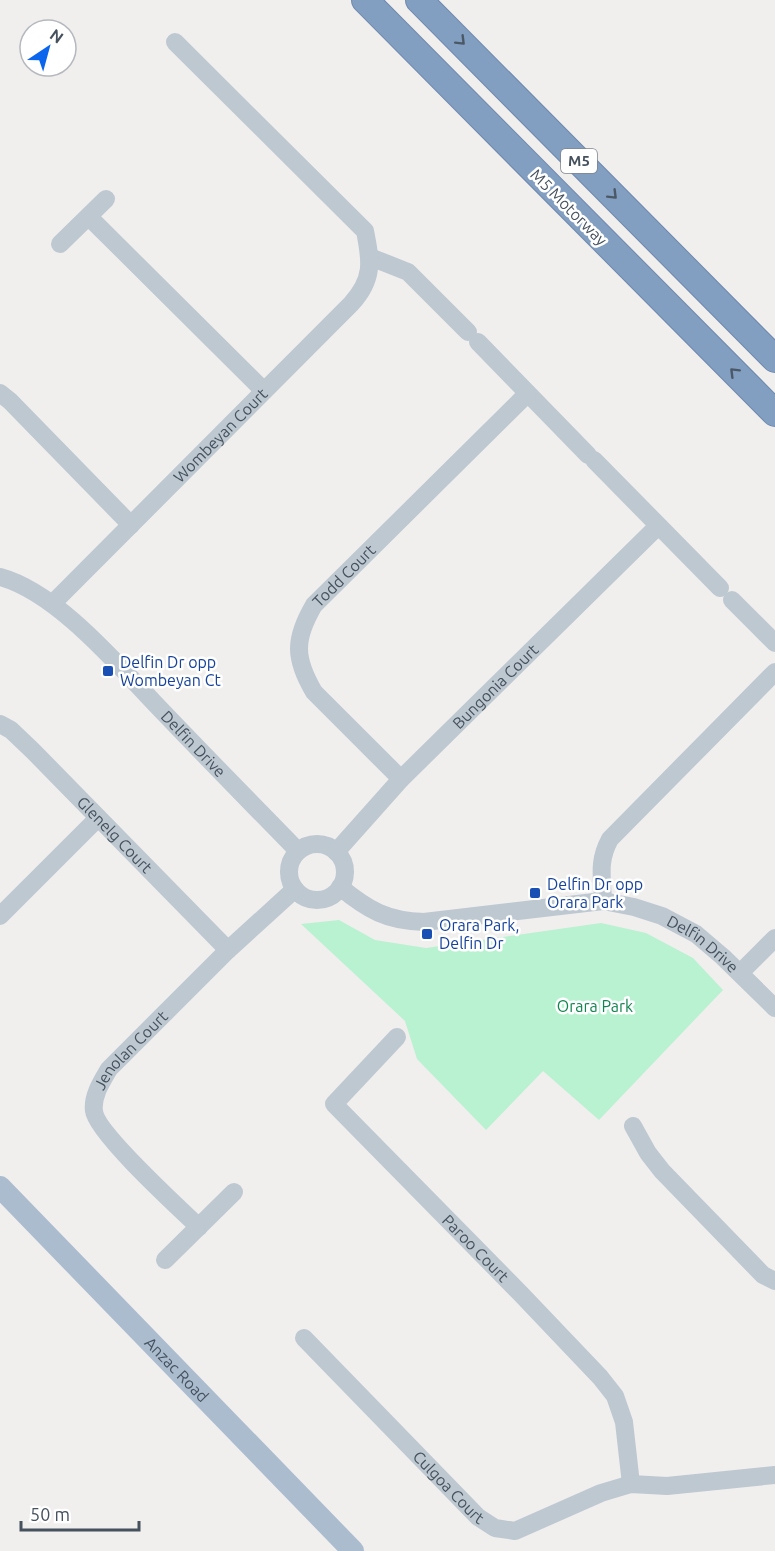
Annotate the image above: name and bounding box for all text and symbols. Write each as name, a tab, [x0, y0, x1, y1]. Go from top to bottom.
north arrow	[18, 18, 78, 78]
text: N	[47, 25, 67, 47]
one-way arrow	[453, 34, 464, 45]
road number: M5	[561, 149, 597, 173]
street label: M5 Motorway	[527, 165, 611, 249]
one-way arrow	[605, 187, 616, 198]
one-way arrow	[730, 368, 740, 379]
street label: Wombeyan Court	[170, 384, 271, 486]
street label: Todd Court	[309, 540, 379, 610]
street label: Bungonia Court	[449, 640, 542, 732]
place label: Delfin Dr opp Wombeyan Ct	[120, 653, 221, 689]
marker: Delfin Dr opp Wombeyan Ct	[101, 664, 115, 678]
street label: Delfin Drive	[158, 707, 230, 781]
street label: Glenelg Court	[74, 793, 157, 877]
place label: Delfin Dr opp Orara Park	[547, 875, 643, 911]
marker: Delfin Dr opp Orara Park	[528, 886, 542, 900]
street label: Delfin Drive	[664, 911, 742, 976]
place label: Orara Park, Delfin Dr	[439, 916, 519, 952]
marker: Orara Park, Delfin Dr	[420, 927, 434, 941]
park label: Orara Park	[557, 997, 633, 1015]
street label: Jenolan Court	[90, 1006, 172, 1093]
street label: Paroo Court	[439, 1211, 513, 1286]
street label: Anzac Road	[141, 1333, 212, 1405]
street label: Culgoa Court	[410, 1447, 488, 1528]
scale bar	[21, 1494, 140, 1532]
text: 50 m	[30, 1504, 70, 1524]

